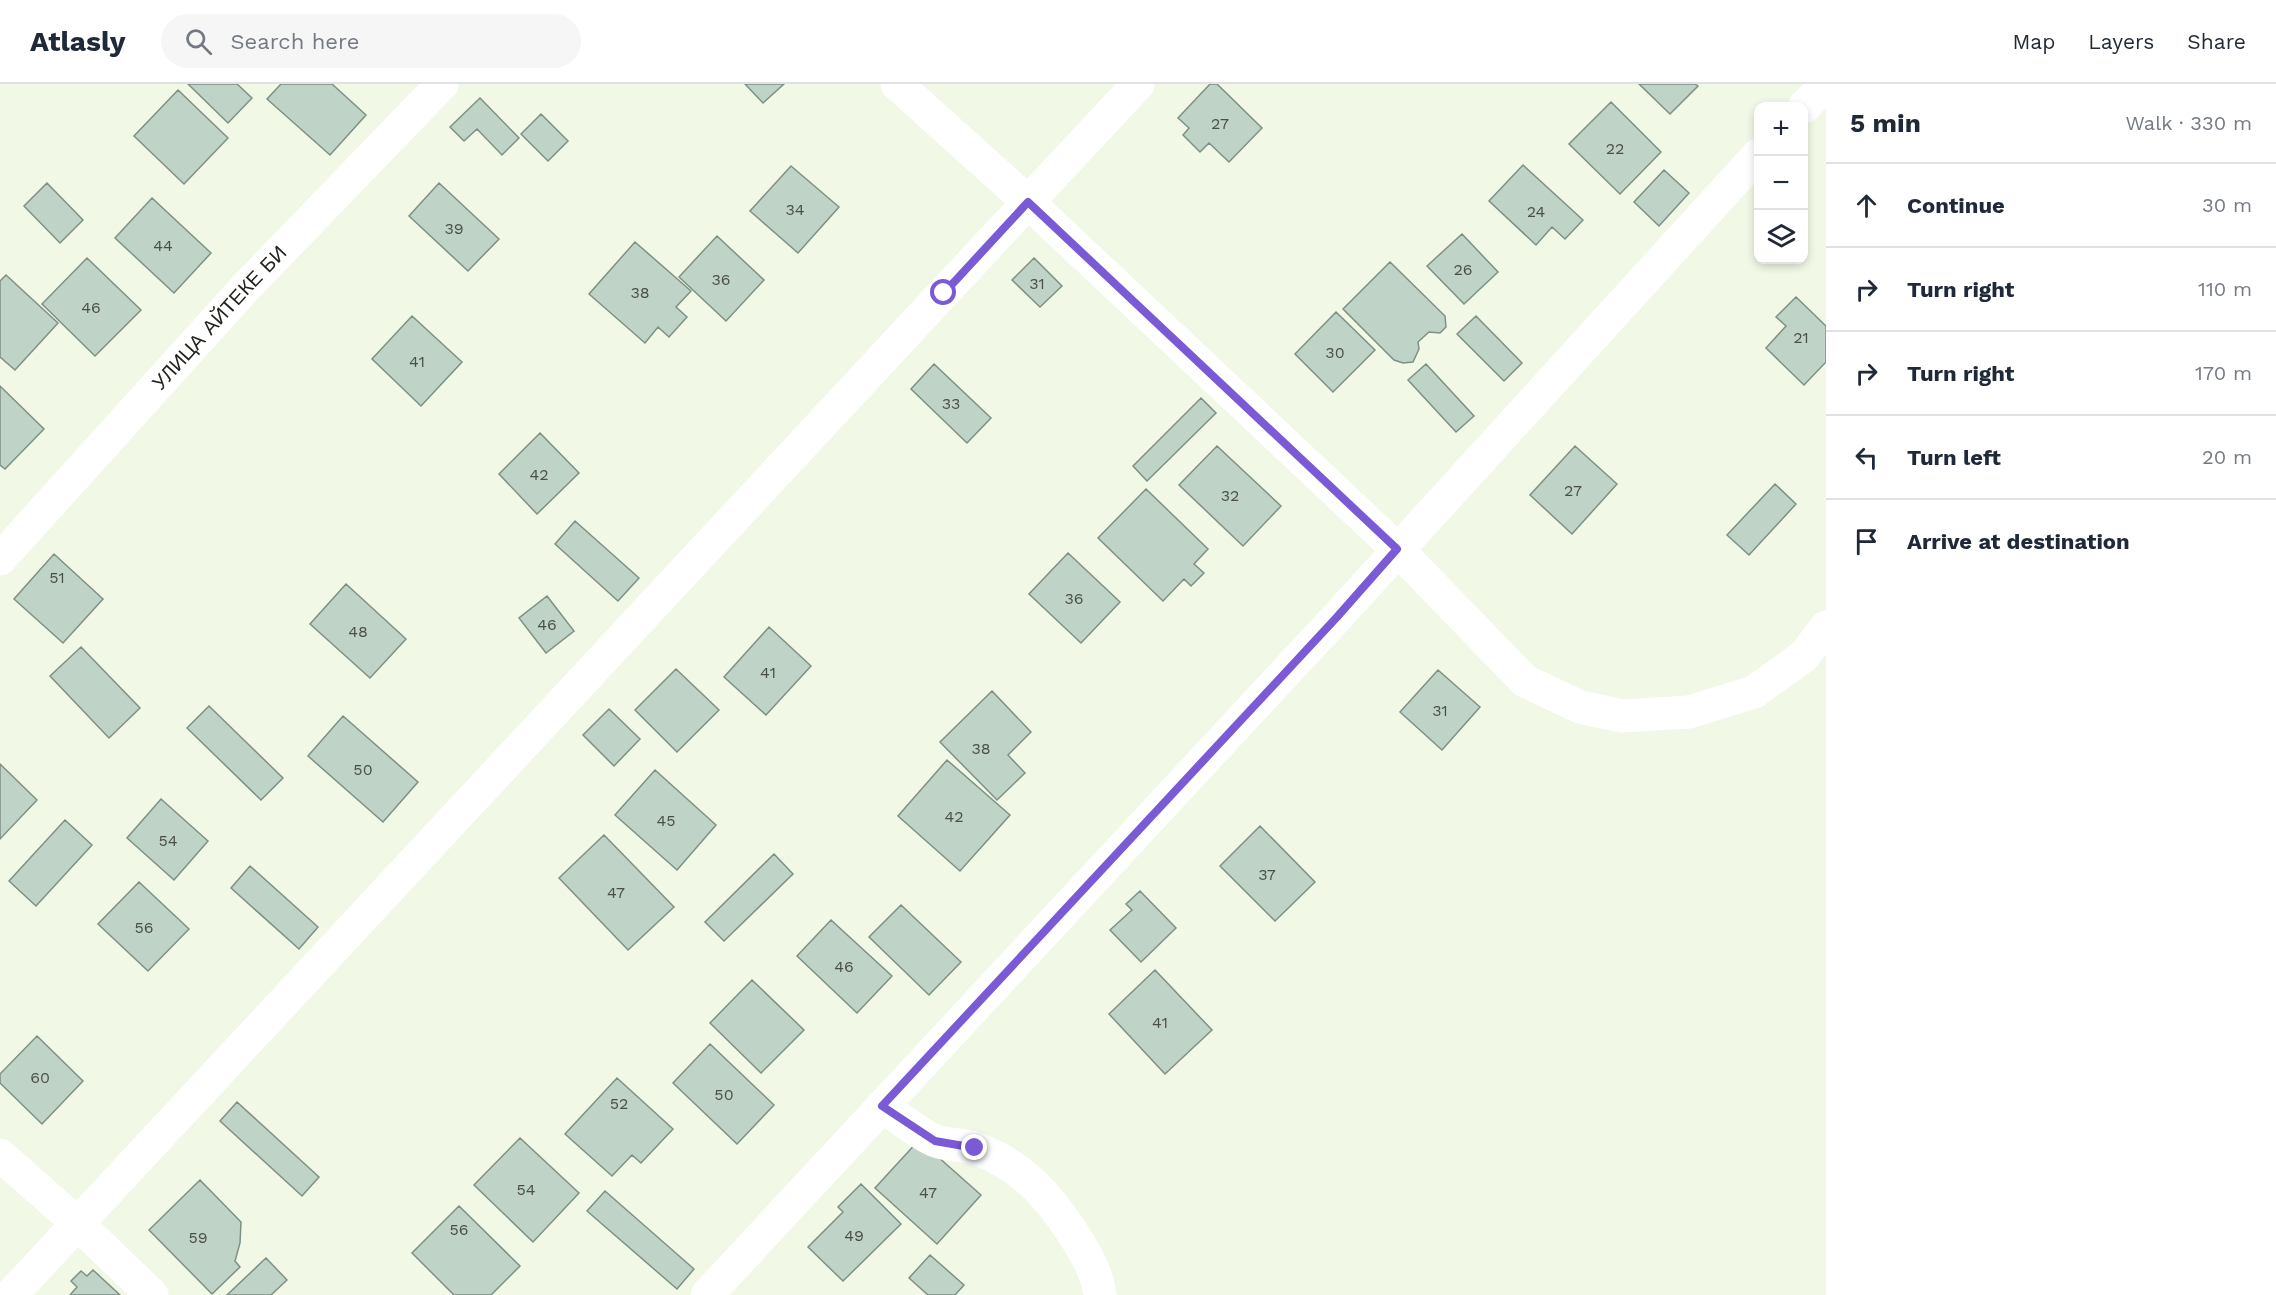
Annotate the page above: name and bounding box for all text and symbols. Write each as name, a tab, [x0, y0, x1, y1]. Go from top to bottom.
search box	[161, 14, 581, 68]
text: Atlasly	[30, 25, 125, 58]
icon: search	[182, 25, 215, 58]
text: Search here	[230, 29, 359, 54]
text: Map	[2012, 29, 2055, 54]
text: Layers	[2088, 29, 2154, 54]
text: Share	[2187, 29, 2246, 54]
map controls	[1754, 102, 1808, 264]
button: +	[1754, 102, 1808, 156]
text: 5 min	[1850, 108, 1921, 138]
text: Walk · 330 m	[2125, 111, 2252, 135]
house number: 27	[1211, 114, 1229, 133]
house number: 22	[1606, 139, 1624, 158]
button: −	[1754, 156, 1808, 210]
icon: ahead	[1850, 189, 1883, 222]
text: Continue	[1907, 193, 2005, 218]
text: 30 m	[2202, 193, 2252, 217]
house number: 34	[785, 200, 805, 219]
house number: 24	[1527, 202, 1546, 221]
button: layers	[1754, 210, 1808, 264]
house number: 39	[444, 219, 464, 238]
house number: 44	[153, 236, 173, 255]
street label: УЛИЦА АЙТЕКЕ БИ	[147, 241, 291, 395]
house number: 26	[1453, 260, 1473, 279]
house number: 36	[711, 270, 731, 289]
icon: right	[1850, 273, 1883, 306]
house number: 31	[1029, 274, 1045, 293]
text: Turn right	[1907, 277, 2014, 302]
text: 110 m	[2198, 277, 2252, 301]
route start	[930, 279, 956, 305]
house number: 38	[630, 283, 650, 302]
house number: 46	[81, 298, 101, 317]
house number: 21	[1793, 328, 1809, 347]
house number: 30	[1325, 343, 1345, 362]
house number: 41	[409, 352, 425, 371]
icon: right	[1850, 357, 1883, 390]
text: Turn right	[1907, 361, 2014, 386]
text: 170 m	[2195, 361, 2252, 385]
house number: 33	[942, 394, 960, 413]
icon: left	[1850, 441, 1883, 474]
text: Turn left	[1907, 445, 2001, 470]
text: 20 m	[2202, 445, 2252, 469]
house number: 42	[529, 465, 549, 484]
house number: 27	[1564, 481, 1582, 500]
house number: 32	[1221, 486, 1239, 505]
icon: arrive	[1850, 525, 1883, 558]
text: Arrive at destination	[1907, 529, 2130, 554]
house number: 51	[49, 568, 65, 587]
house number: 36	[1064, 589, 1084, 608]
house number: 46	[537, 615, 557, 634]
house number: 48	[348, 622, 368, 641]
house number: 41	[760, 663, 776, 682]
house number: 31	[1432, 701, 1448, 720]
house number: 38	[971, 739, 991, 758]
house number: 50	[353, 760, 373, 779]
house number: 42	[944, 807, 964, 826]
house number: 45	[656, 811, 676, 830]
house number: 54	[158, 831, 178, 850]
house number: 37	[1258, 865, 1276, 884]
house number: 47	[607, 883, 625, 902]
house number: 56	[134, 918, 154, 937]
house number: 46	[834, 957, 854, 976]
house number: 41	[1152, 1013, 1168, 1032]
house number: 60	[30, 1068, 50, 1087]
house number: 50	[714, 1085, 734, 1104]
house number: 52	[610, 1094, 628, 1113]
route end	[961, 1134, 987, 1160]
house number: 54	[516, 1180, 536, 1199]
house number: 47	[919, 1183, 937, 1202]
house number: 56	[449, 1220, 469, 1239]
house number: 49	[844, 1226, 864, 1245]
house number: 59	[188, 1228, 208, 1247]

